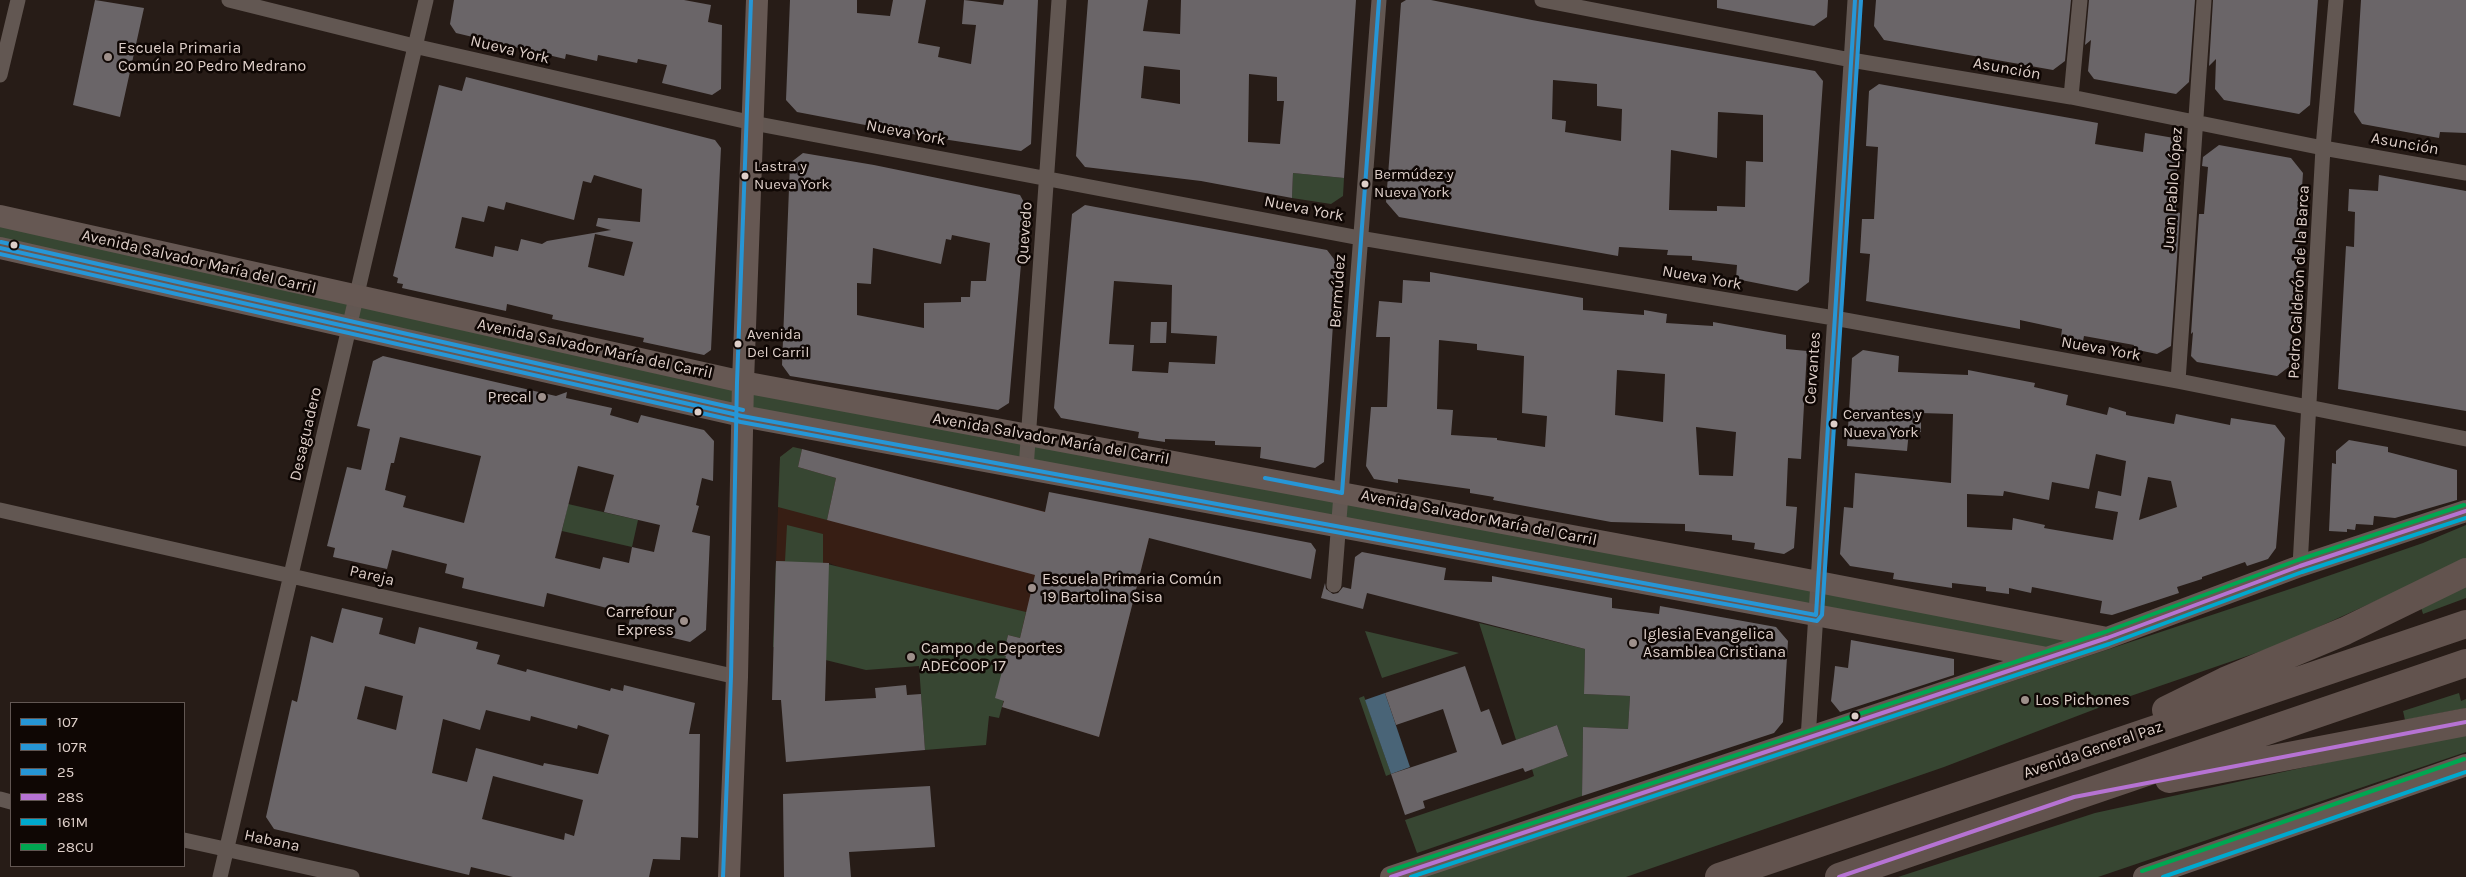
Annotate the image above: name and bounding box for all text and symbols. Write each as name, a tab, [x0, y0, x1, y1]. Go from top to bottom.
street label: Nueva York	[468, 32, 552, 68]
place label: Escuela Primaria Común 20 Pedro Medrano	[118, 38, 306, 76]
marker: Escuela Primaria Común 20 Pedro Medrano	[102, 51, 114, 63]
street label: Asunción	[1972, 54, 2042, 84]
street label: Nueva York	[865, 116, 947, 150]
street label: Juan Pablo López	[2159, 127, 2187, 251]
street label: Asunción	[2370, 129, 2440, 159]
place label: Lastra y Nueva York	[754, 158, 830, 193]
place label: Bermúdez y Nueva York	[1374, 166, 1454, 201]
marker: Lastra y Nueva York	[740, 171, 750, 181]
marker: Bermúdez y Nueva York	[1360, 179, 1370, 189]
street label: Pedro Calderón de la Barca	[2284, 185, 2314, 379]
street label: Nueva York	[1263, 192, 1345, 226]
street label: Quevedo	[1013, 201, 1037, 265]
street label: Avenida Salvador María del Carril	[80, 226, 318, 298]
unlabelled marker	[9, 240, 19, 250]
street label: Bermúdez	[1326, 253, 1350, 329]
street label: Nueva York	[1661, 262, 1743, 294]
street label: Avenida Salvador María del Carril	[476, 315, 714, 383]
place label: Avenida Del Carril	[747, 326, 809, 361]
street label: Cervantes	[1801, 331, 1825, 405]
street label: Nueva York	[2060, 333, 2142, 365]
marker: Avenida Del Carril	[733, 339, 743, 349]
street label: Desaguadero	[286, 385, 326, 483]
place label: Precal	[488, 387, 532, 407]
marker: Precal	[536, 391, 548, 403]
place label: Cervantes y Nueva York	[1843, 406, 1922, 441]
unlabelled marker	[693, 407, 703, 417]
street label: Avenida Salvador María del Carril	[931, 409, 1171, 469]
marker: Cervantes y Nueva York	[1829, 419, 1839, 429]
street label: Avenida Salvador María del Carril	[1359, 486, 1599, 550]
street label: Pareja	[348, 562, 396, 590]
place label: Escuela Primaria Común 19 Bartolina Sisa	[1042, 569, 1222, 607]
marker: Escuela Primaria Común 19 Bartolina Sisa	[1026, 582, 1038, 594]
place label: Carrefour Express	[606, 602, 674, 640]
marker: Carrefour Express	[678, 615, 690, 627]
place label: Iglesia Evangelica Asamblea Cristiana	[1643, 624, 1786, 662]
marker: Iglesia Evangelica Asamblea Cristiana	[1627, 637, 1639, 649]
place label: Campo de Deportes ADECOOP 17	[921, 638, 1063, 676]
marker: Campo de Deportes ADECOOP 17	[905, 651, 917, 663]
place label: Los Pichones	[2035, 690, 2130, 710]
marker: Los Pichones	[2019, 694, 2031, 706]
legend	[10, 702, 185, 867]
unlabelled marker	[1850, 711, 1860, 721]
text: 107	[57, 713, 78, 731]
street label: Avenida General Paz	[2021, 717, 2165, 783]
text: 107R	[57, 738, 87, 756]
text: 25	[57, 763, 74, 781]
text: 28S	[57, 788, 84, 806]
text: 161M	[57, 813, 88, 831]
street label: Habana	[242, 826, 302, 856]
text: 28CU	[57, 838, 94, 856]

